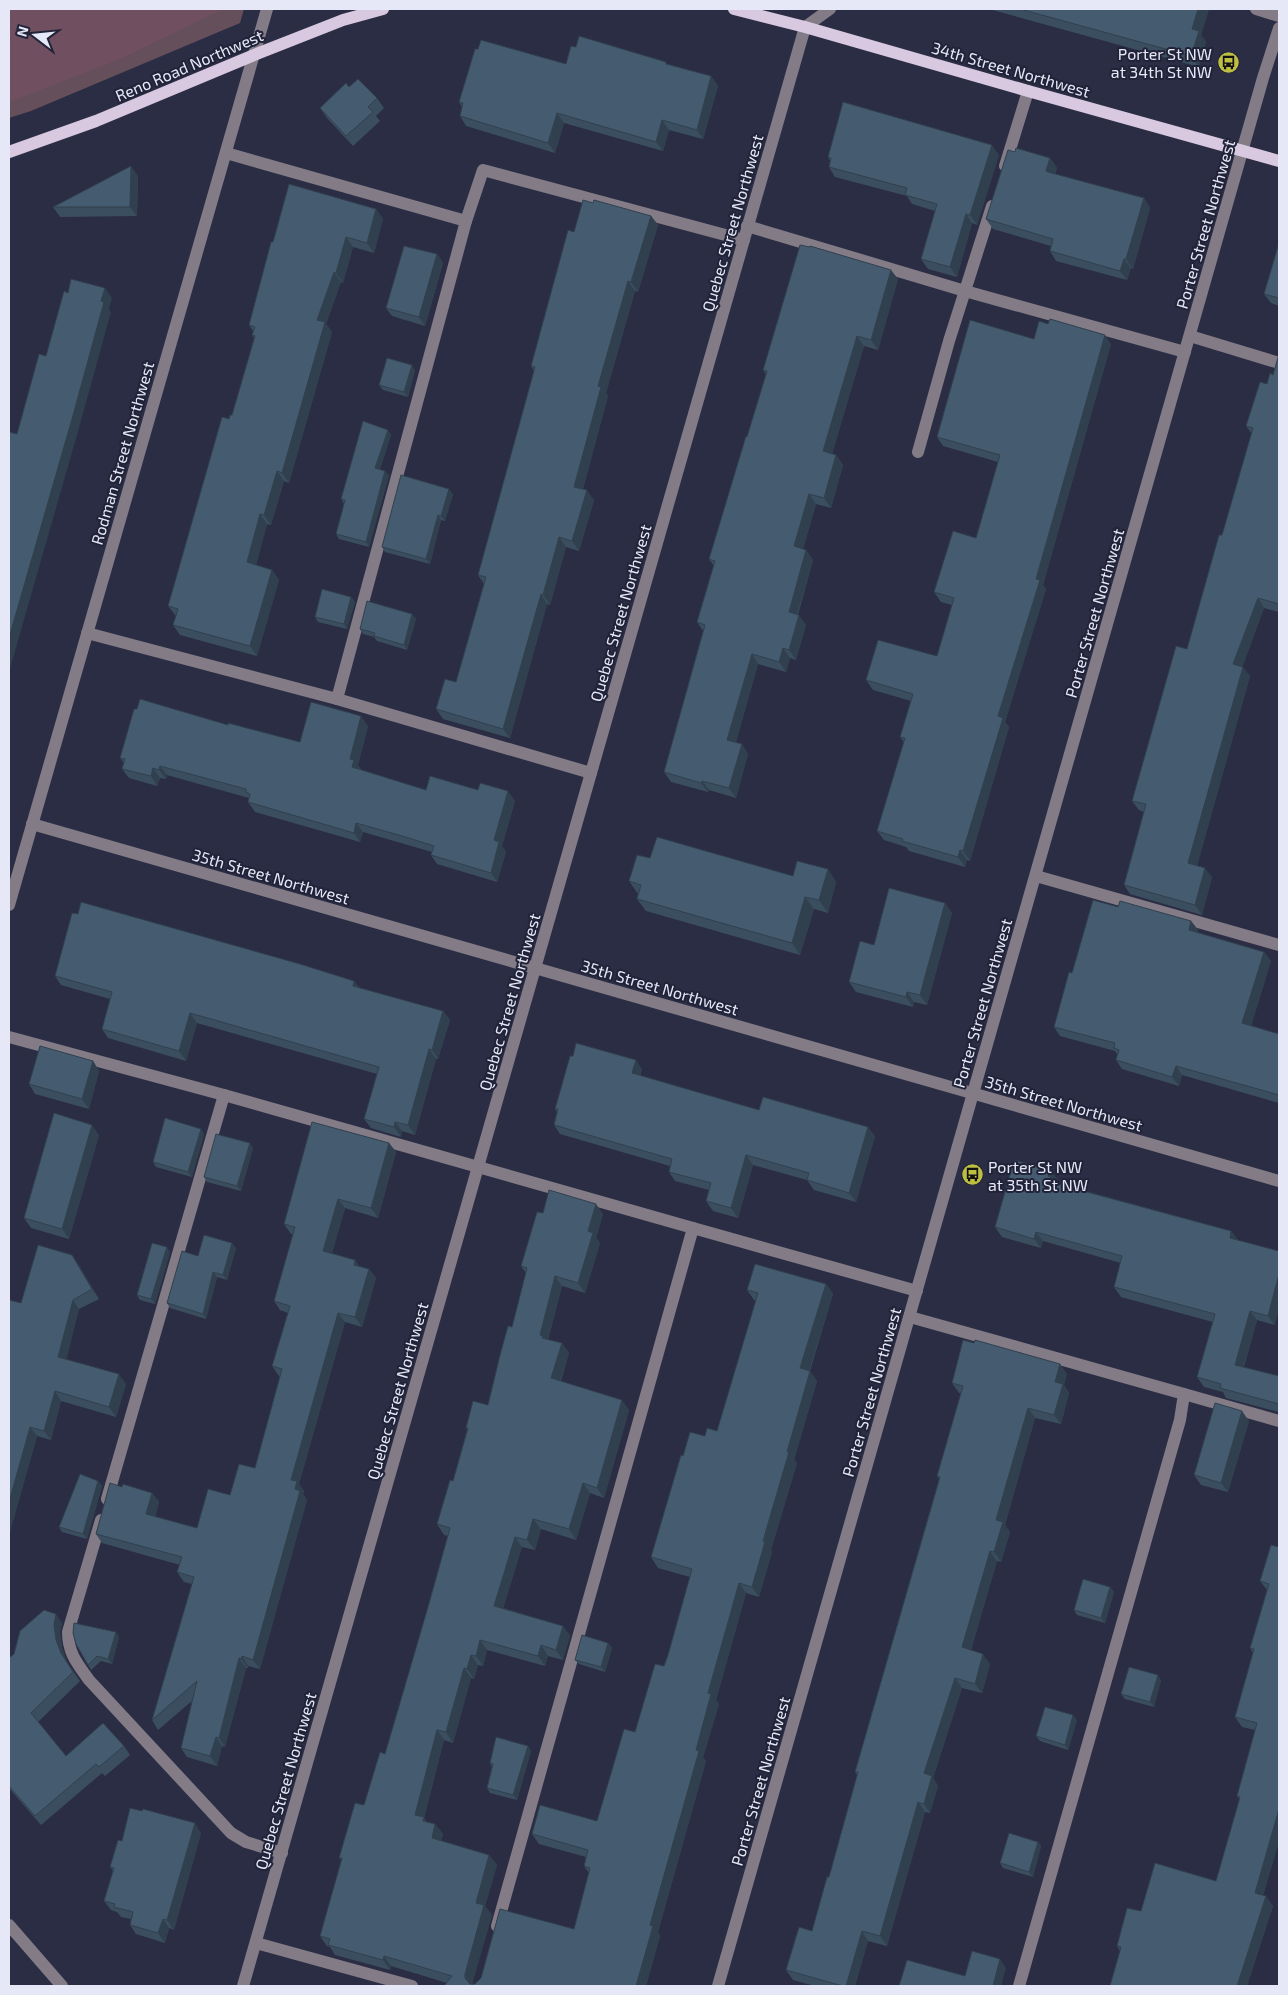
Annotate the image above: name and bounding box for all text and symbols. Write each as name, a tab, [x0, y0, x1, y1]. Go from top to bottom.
north arrow	[10, 10, 60, 60]
text: N	[12, 24, 32, 38]
street label: Reno Road Northwest	[112, 25, 266, 105]
street label: 34th Street Northwest	[930, 37, 1092, 101]
place label: Porter St NW at 34th St NW	[1111, 44, 1212, 81]
bus stop icon: Porter St NW at 34th St NW	[1216, 50, 1240, 74]
street label: Quebec Street Northwest	[698, 132, 767, 314]
street label: Porter Street Northwest	[1172, 137, 1238, 311]
street label: Rodman Street Northwest	[87, 359, 157, 547]
street label: Quebec Street Northwest	[586, 522, 655, 704]
street label: Porter Street Northwest	[1061, 526, 1127, 700]
street label: 35th Street Northwest	[190, 844, 352, 908]
street label: Quebec Street Northwest	[475, 911, 544, 1093]
street label: Porter Street Northwest	[949, 916, 1015, 1090]
street label: 35th Street Northwest	[579, 955, 741, 1019]
street label: 35th Street Northwest	[983, 1071, 1145, 1135]
place label: Porter St NW at 35th St NW	[988, 1157, 1088, 1194]
bus stop icon: Porter St NW at 35th St NW	[960, 1163, 984, 1187]
street label: Quebec Street Northwest	[363, 1300, 432, 1482]
street label: Porter Street Northwest	[838, 1305, 904, 1479]
street label: Quebec Street Northwest	[251, 1690, 320, 1872]
street label: Porter Street Northwest	[727, 1694, 793, 1868]

